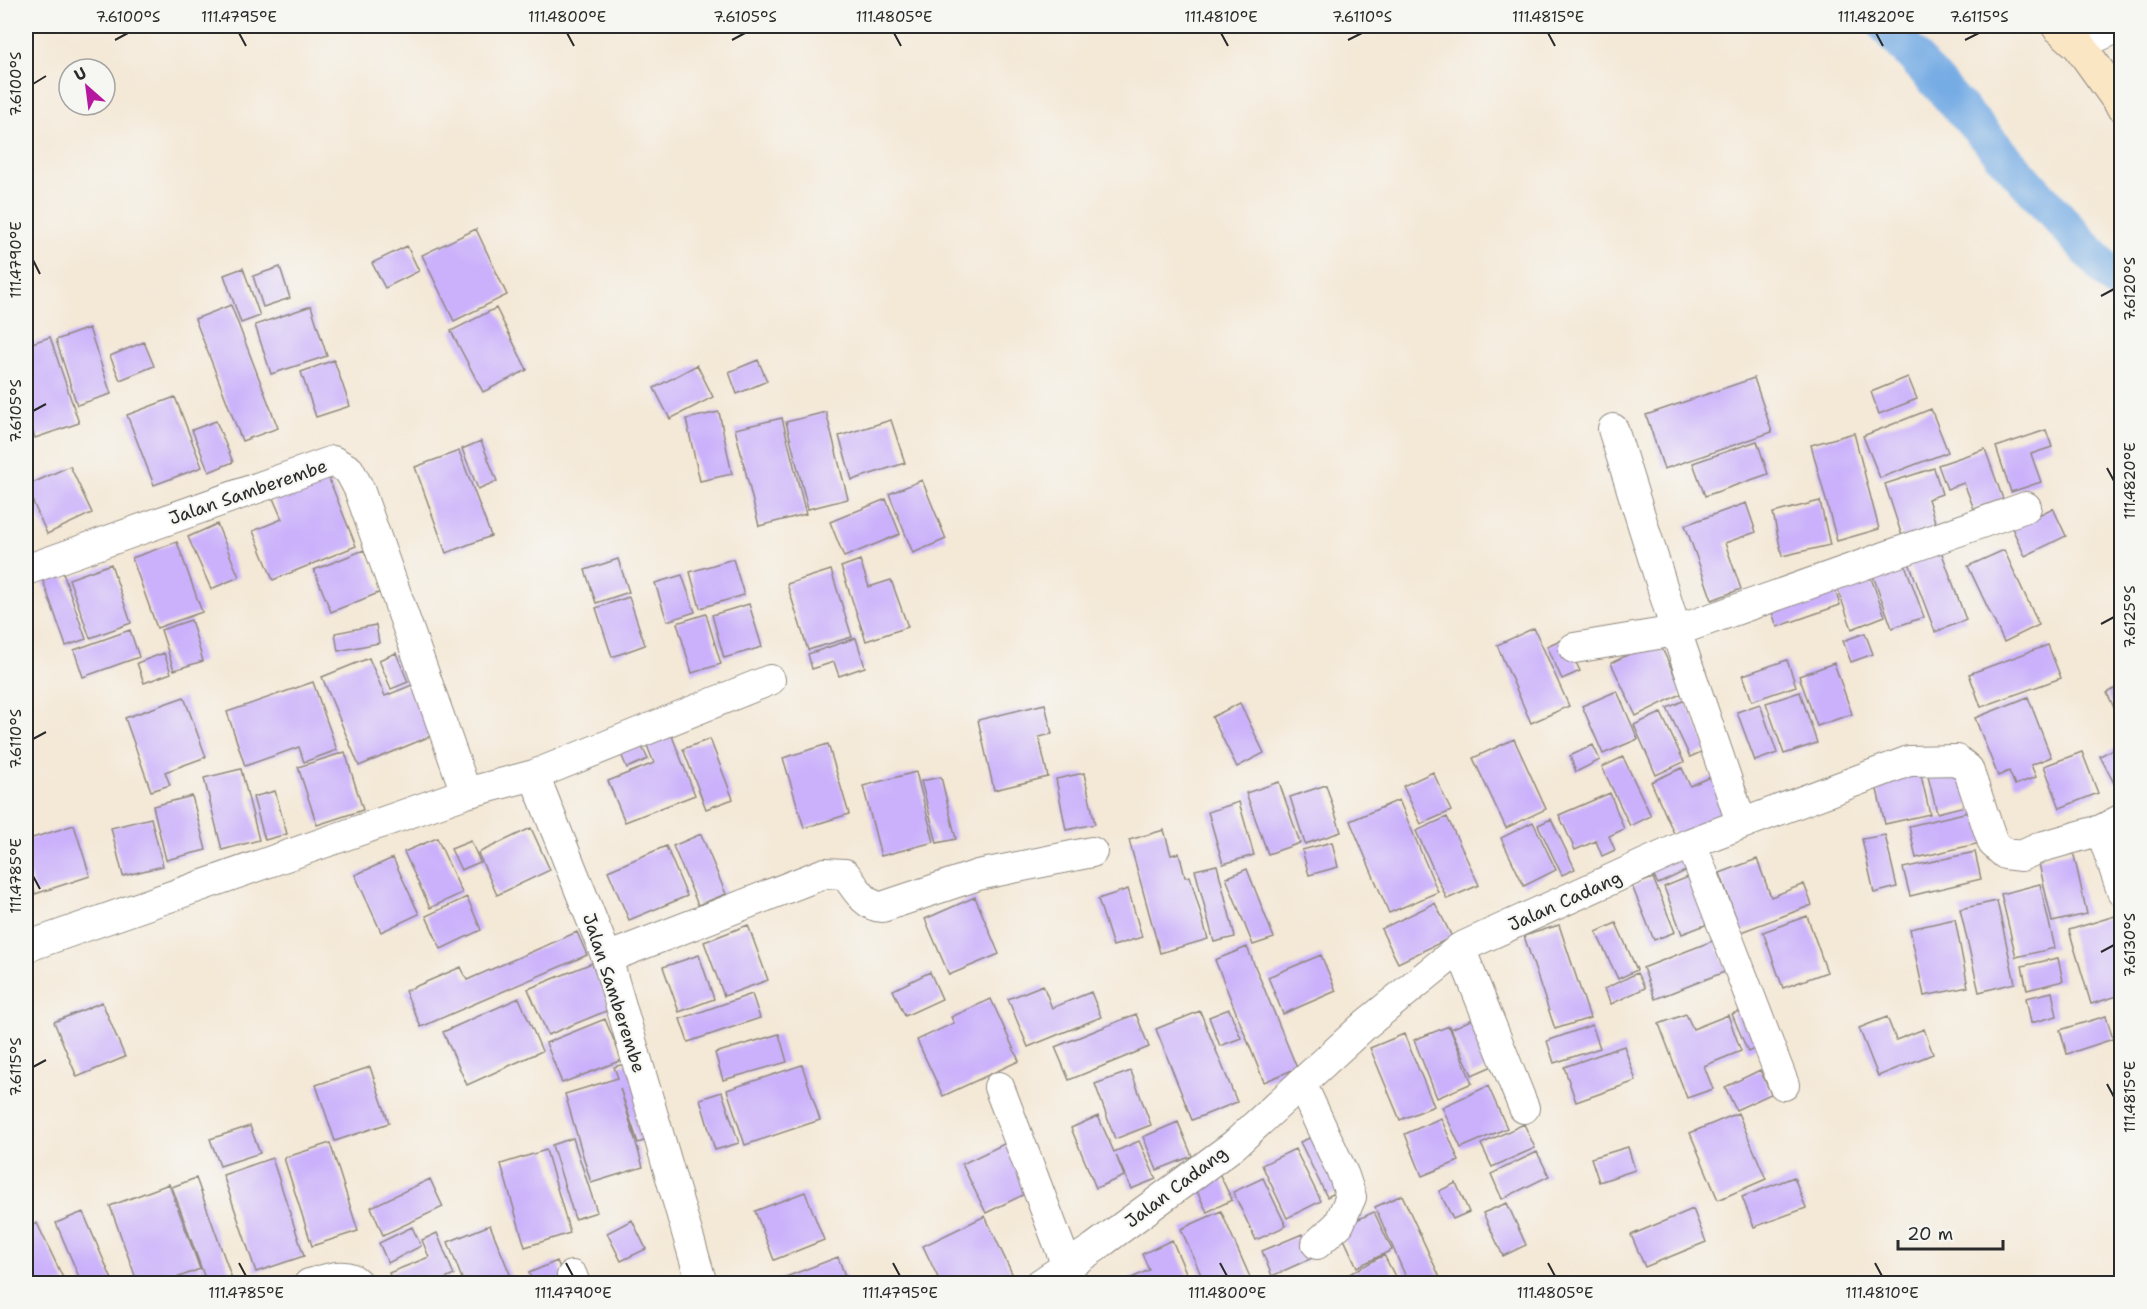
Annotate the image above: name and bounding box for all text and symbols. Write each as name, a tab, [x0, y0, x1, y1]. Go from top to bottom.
text: 7.6100°S	[96, 7, 160, 27]
text: 111.4795°E	[201, 7, 277, 27]
text: 111.4800°E	[528, 7, 606, 27]
text: 7.6105°S	[713, 7, 777, 27]
text: 111.4805°E	[856, 7, 932, 27]
text: 111.4810°E	[1184, 7, 1258, 27]
text: 7.6110°S	[1332, 7, 1392, 27]
text: 111.4815°E	[1512, 7, 1584, 27]
text: 111.4820°E	[1837, 7, 1915, 27]
text: 7.6115°S	[1949, 7, 2009, 27]
text: 7.6100°S	[6, 52, 26, 116]
north arrow	[57, 57, 117, 117]
text: U	[70, 62, 90, 86]
text: 111.4790°E	[6, 221, 26, 299]
text: 7.6120°S	[2120, 257, 2140, 321]
text: 7.6105°S	[6, 379, 26, 443]
text: 111.4820°E	[2120, 442, 2140, 520]
street label: Jalan Samberembe	[166, 454, 330, 530]
text: 7.6125°S	[2120, 586, 2140, 648]
text: 7.6110°S	[6, 709, 26, 769]
text: 111.4785°E	[6, 838, 26, 914]
street label: Jalan Cadang	[1504, 865, 1626, 937]
street label: Jalan Samberembe	[577, 910, 651, 1076]
text: 7.6130°S	[2120, 913, 2140, 977]
text: 7.6115°S	[6, 1037, 26, 1097]
text: 111.4815°E	[2120, 1061, 2140, 1133]
street label: Jalan Cadang	[1120, 1141, 1232, 1233]
scale bar	[1898, 1213, 2003, 1251]
text: 20 m	[1907, 1222, 1953, 1246]
text: 111.4785°E	[208, 1283, 284, 1303]
text: 111.4790°E	[534, 1283, 612, 1303]
text: 111.4795°E	[862, 1283, 938, 1303]
text: 111.4800°E	[1188, 1283, 1266, 1303]
text: 111.4805°E	[1517, 1283, 1593, 1303]
text: 111.4810°E	[1845, 1283, 1919, 1303]

